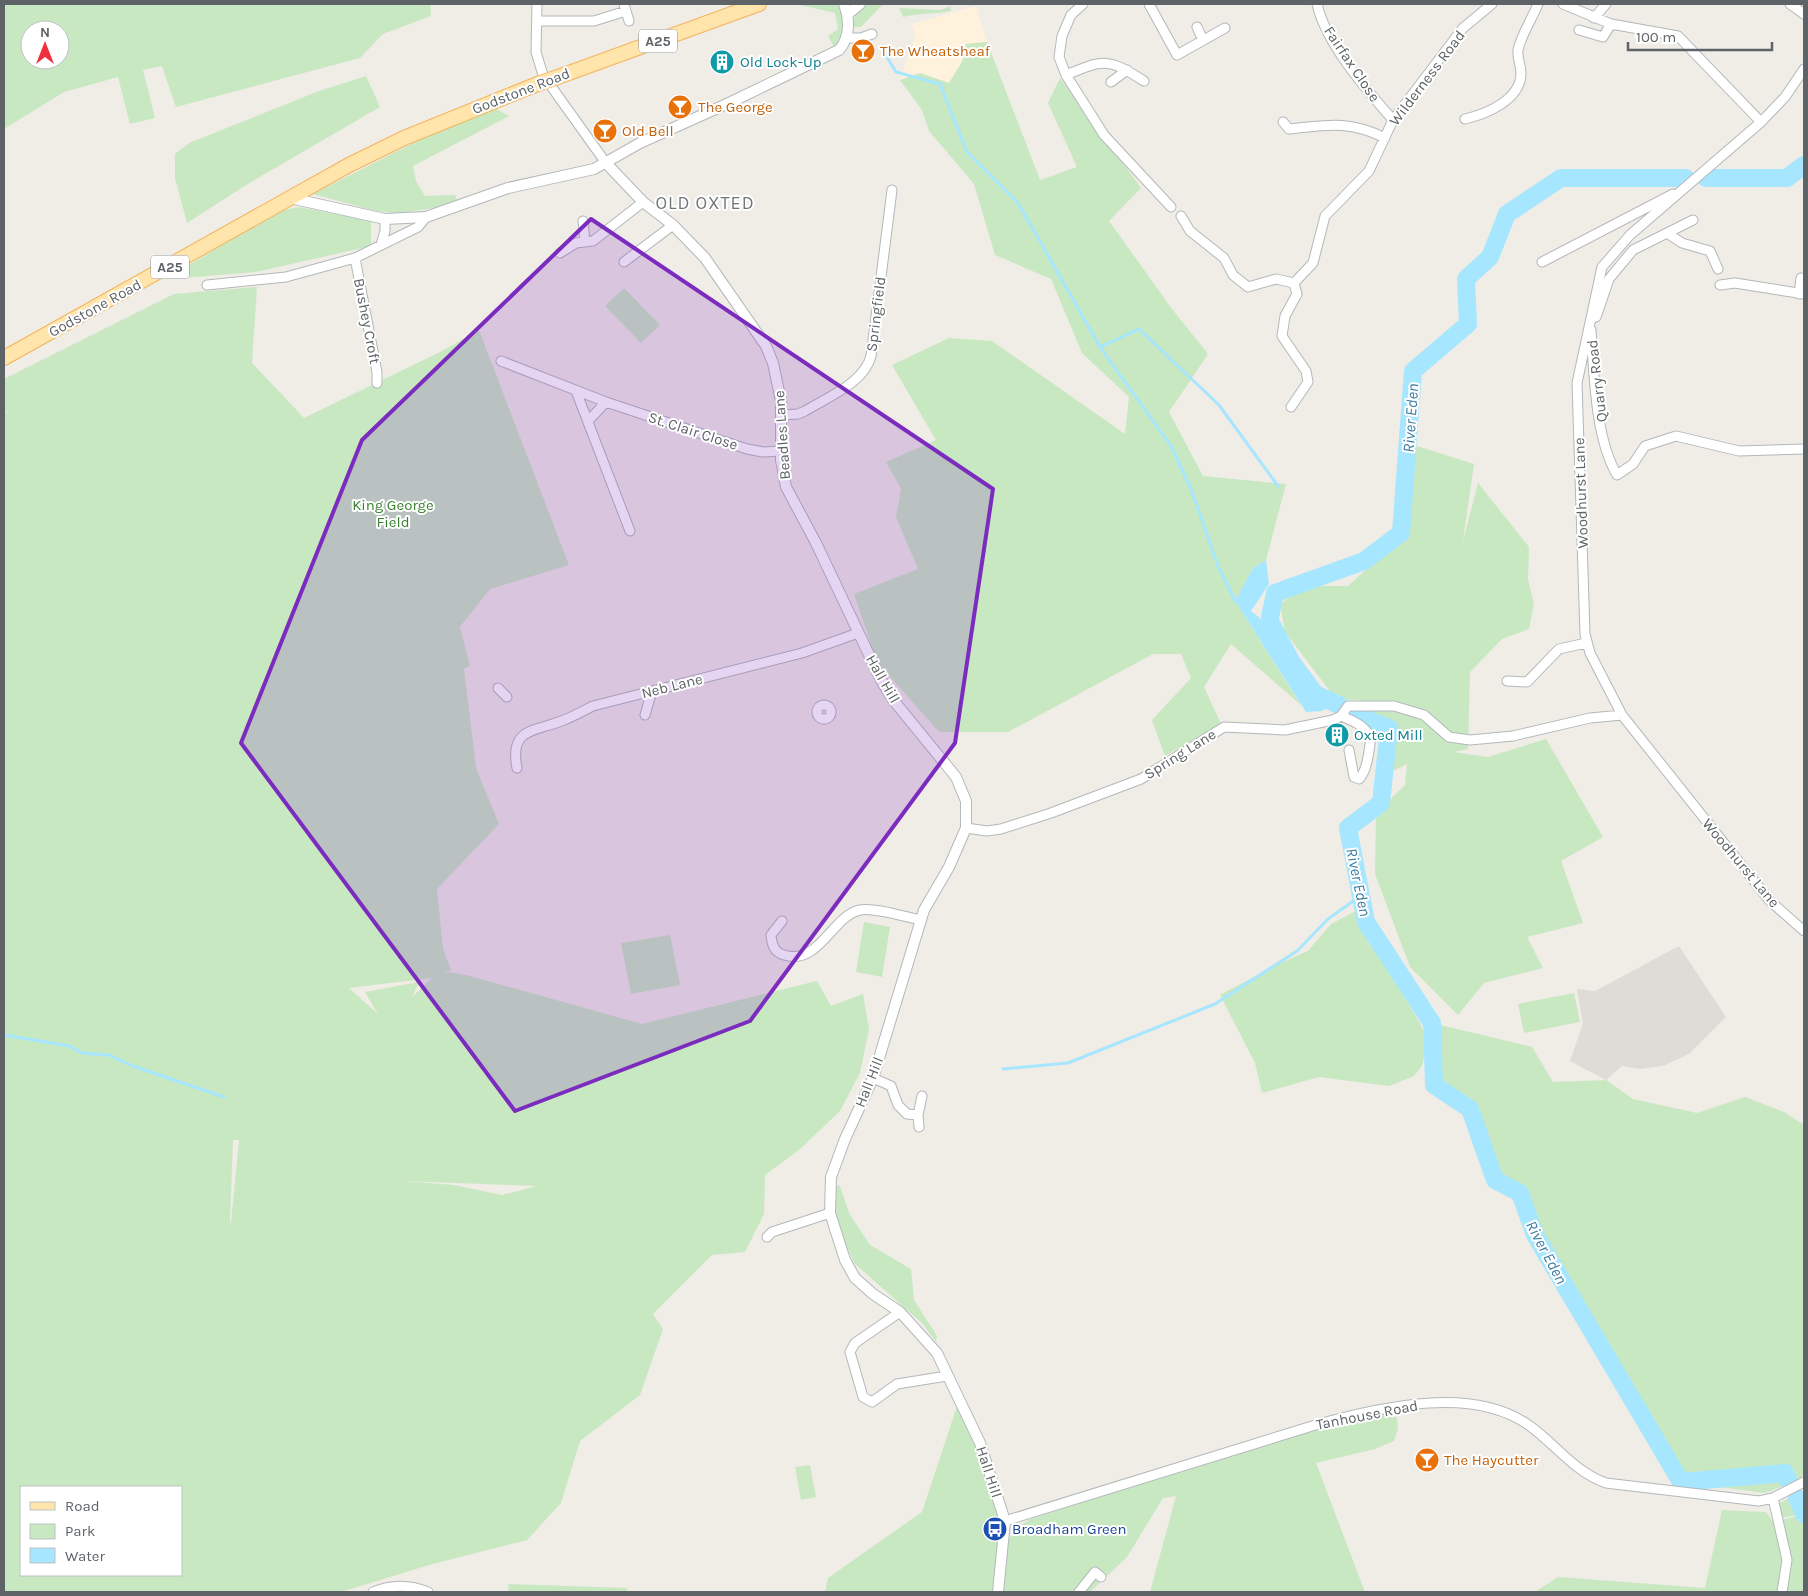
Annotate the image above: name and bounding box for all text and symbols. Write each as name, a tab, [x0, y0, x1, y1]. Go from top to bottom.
north arrow	[20, 20, 70, 70]
scale bar	[1628, 20, 1772, 52]
street label: Fairfax Close	[1320, 23, 1384, 105]
text: N	[40, 24, 50, 41]
street label: Wilderness Road	[1385, 27, 1469, 129]
text: 100 m	[1636, 28, 1676, 46]
road number: A25	[639, 29, 677, 52]
bar icon: The Wheatsheaf	[850, 38, 876, 64]
place label: The Wheatsheaf	[880, 42, 991, 60]
building icon: Old Lock-Up	[709, 49, 735, 75]
place label: Old Lock-Up	[740, 53, 822, 71]
street label: Godstone Road	[470, 64, 572, 118]
bar icon: The George	[667, 94, 693, 120]
place label: The George	[698, 98, 773, 116]
bar icon: Old Bell	[592, 118, 618, 144]
place label: Old Bell	[622, 122, 674, 140]
district label: OLD OXTED	[655, 192, 755, 214]
road number: A25	[151, 256, 189, 278]
street label: Godstone Road	[45, 275, 145, 341]
street label: Springfield	[862, 275, 890, 353]
street label: Bushey Croft	[350, 276, 384, 366]
street label: Quarry Road	[1583, 339, 1611, 423]
water label: River Eden	[1399, 383, 1422, 453]
street label: Beadles Lane	[770, 390, 794, 480]
street label: St. Clair Close	[646, 408, 740, 454]
street label: Woodhurst Lane	[1570, 437, 1592, 549]
park label: King George Field	[352, 496, 434, 531]
street label: Hall Hill	[862, 651, 904, 707]
street label: Neb Lane	[640, 670, 704, 702]
building icon: Oxted Mill	[1324, 722, 1350, 748]
street label: Spring Lane	[1141, 725, 1219, 783]
place label: Oxted Mill	[1354, 726, 1423, 744]
street label: Woodhurst Lane	[1698, 815, 1784, 911]
water label: River Eden	[1342, 846, 1375, 918]
street label: Hall Hill	[851, 1054, 887, 1110]
water label: River Eden	[1522, 1217, 1571, 1287]
street label: Tanhouse Road	[1314, 1396, 1420, 1434]
street label: Hall Hill	[972, 1444, 1006, 1500]
bar icon: The Haycutter	[1414, 1447, 1440, 1473]
place label: The Haycutter	[1444, 1451, 1539, 1469]
legend	[20, 1486, 182, 1576]
text: Road	[65, 1497, 100, 1515]
bus stop icon: Broadham Green	[982, 1516, 1008, 1542]
place label: Broadham Green	[1012, 1520, 1127, 1538]
text: Park	[65, 1522, 95, 1540]
text: Water	[65, 1547, 106, 1565]

